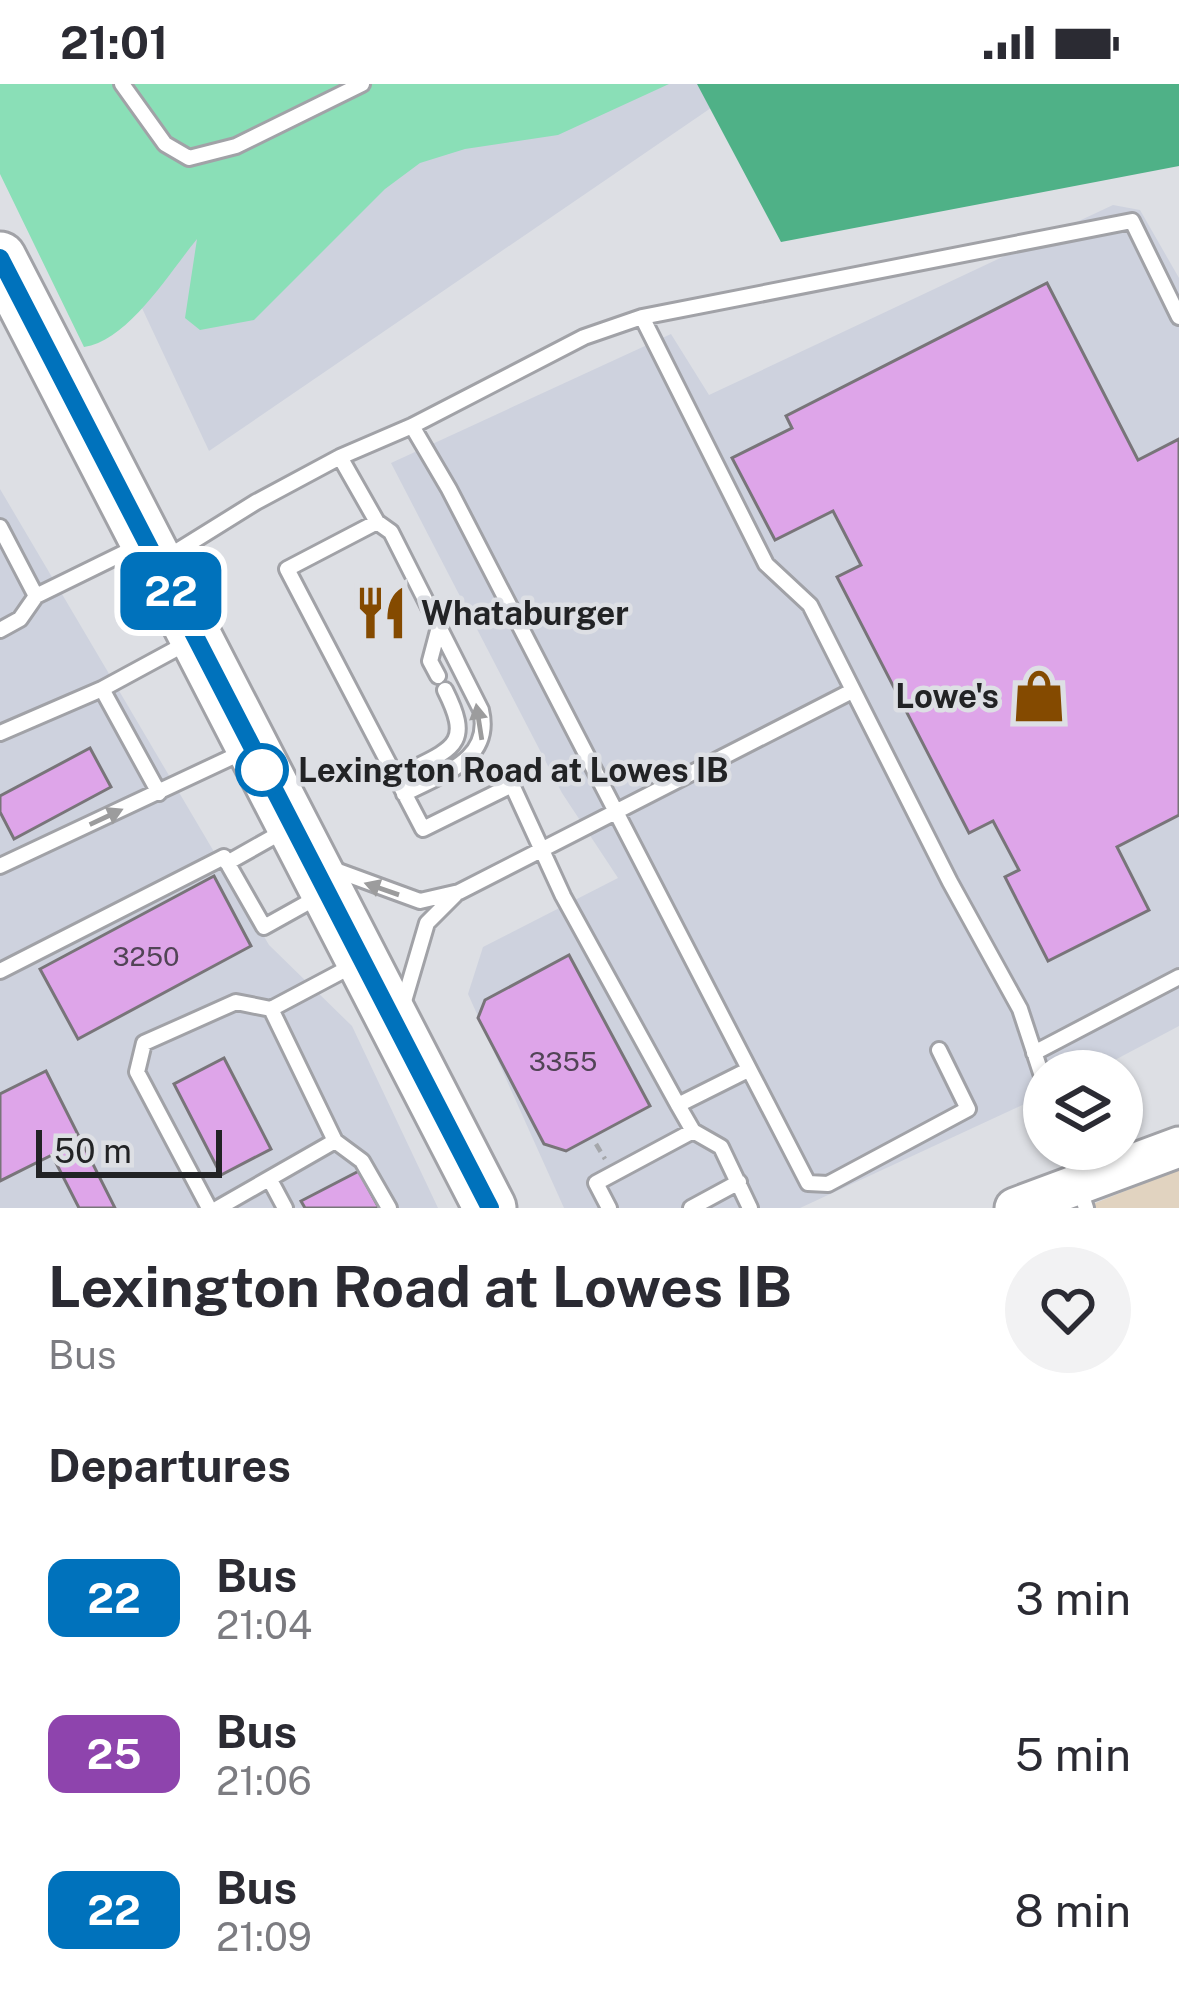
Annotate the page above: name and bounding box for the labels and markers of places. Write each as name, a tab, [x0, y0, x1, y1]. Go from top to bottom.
restaurant icon: Whataburger	[352, 584, 410, 642]
place label: Whataburger	[421, 594, 629, 632]
shop icon: Lowe's	[1010, 667, 1068, 725]
place label: Lowe's	[895, 677, 999, 715]
marker: Lexington Road at Lowes IB	[237, 745, 287, 795]
place label: Lexington Road at Lowes IB	[298, 751, 729, 789]

